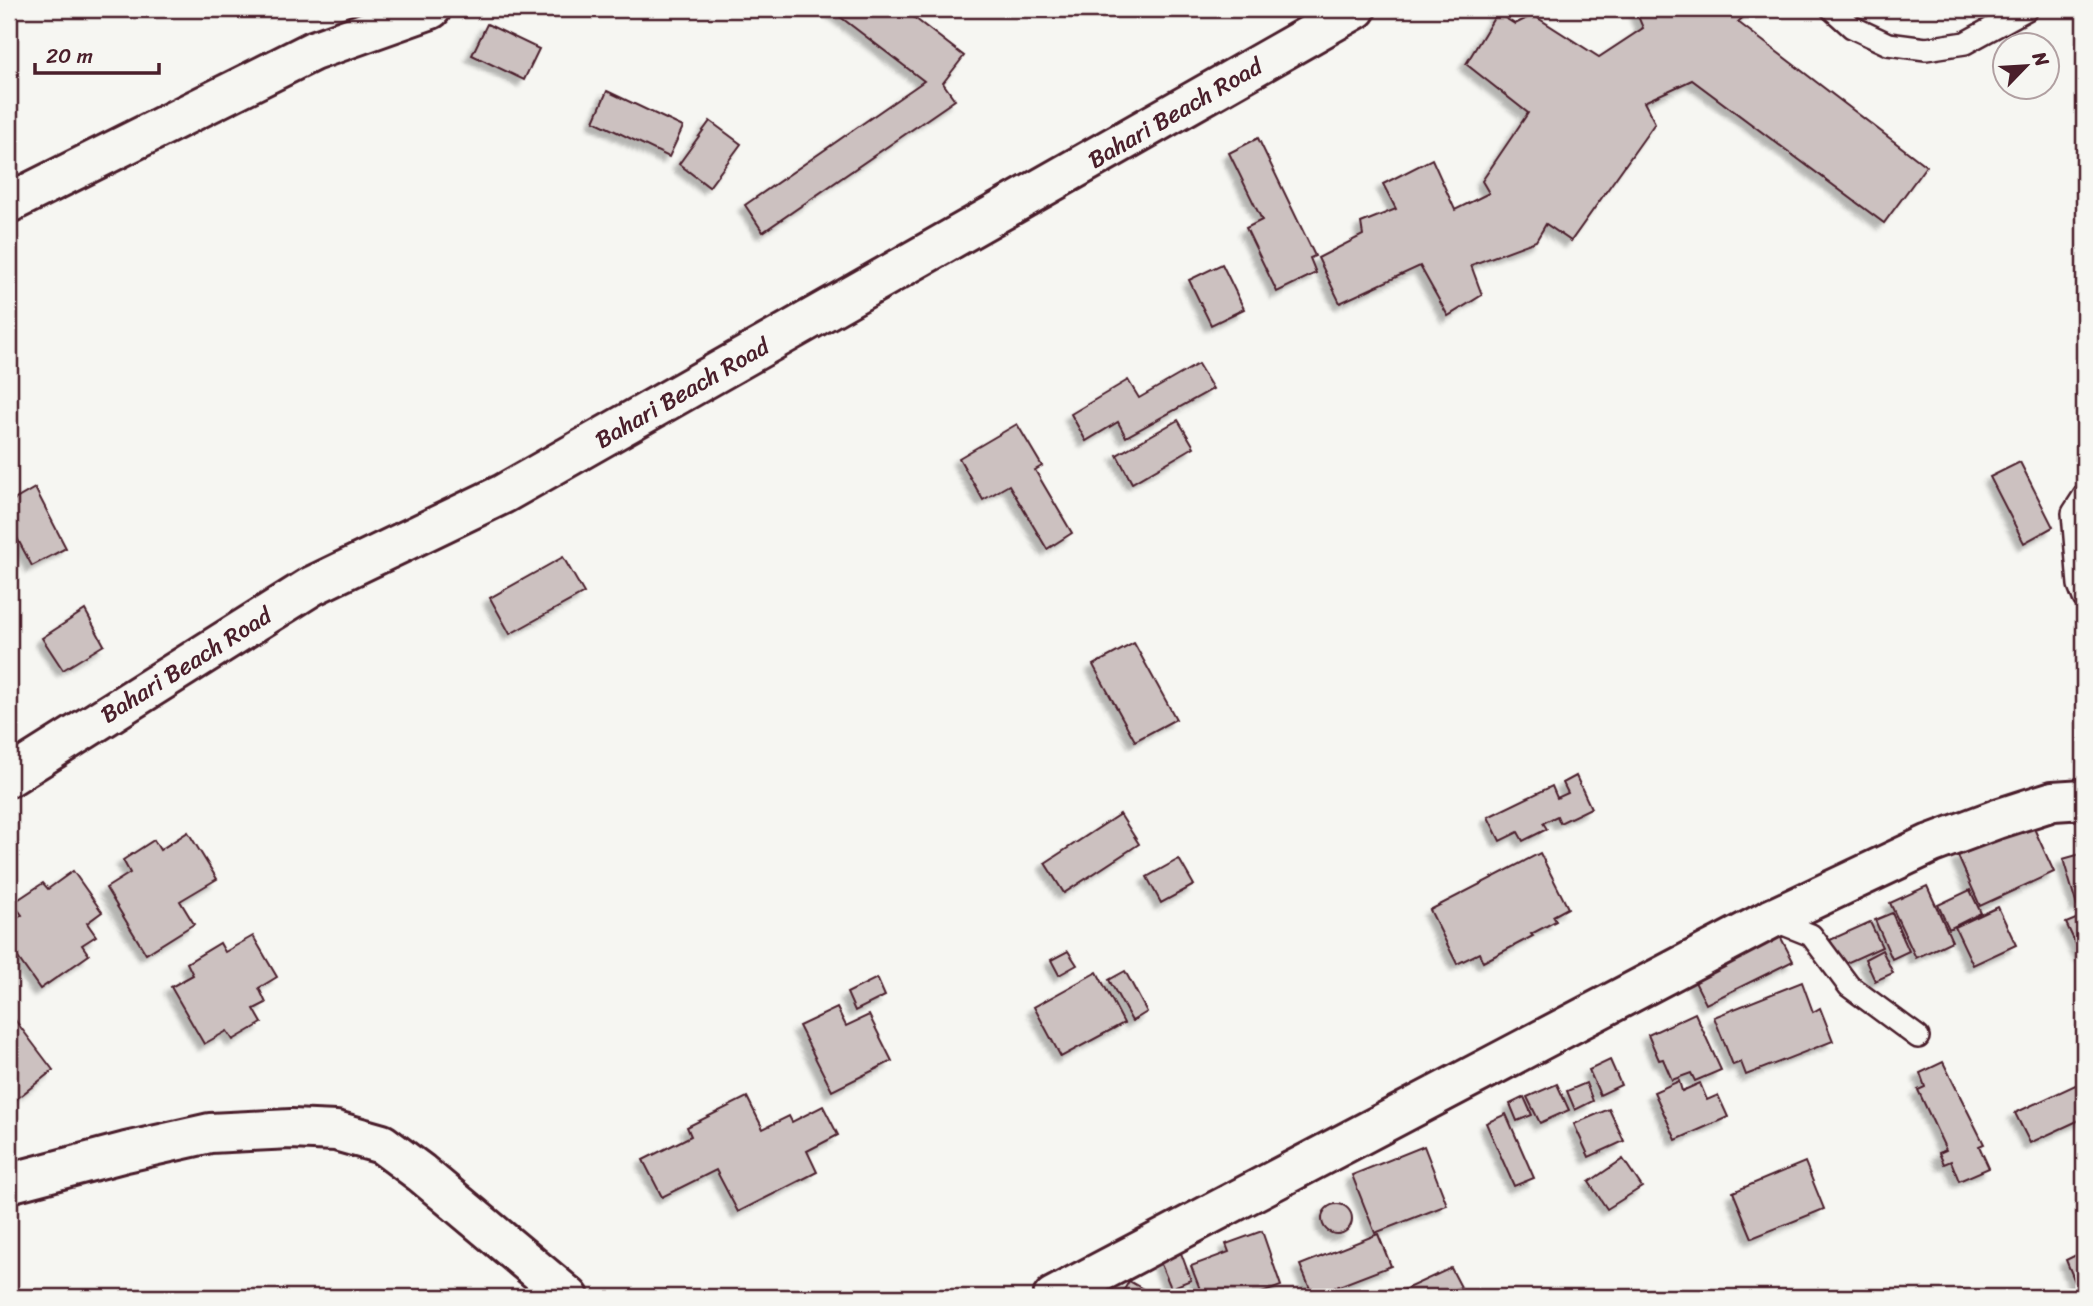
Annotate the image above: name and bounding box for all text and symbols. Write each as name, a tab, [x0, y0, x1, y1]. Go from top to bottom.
scale bar	[35, 32, 159, 76]
north arrow	[1992, 32, 2062, 102]
text: 20 m	[46, 37, 93, 75]
street label: Bahari Beach Road	[1080, 45, 1272, 180]
text: N	[2023, 45, 2059, 73]
street label: Bahari Beach Road	[587, 325, 779, 460]
street label: Bahari Beach Road	[92, 595, 281, 735]

